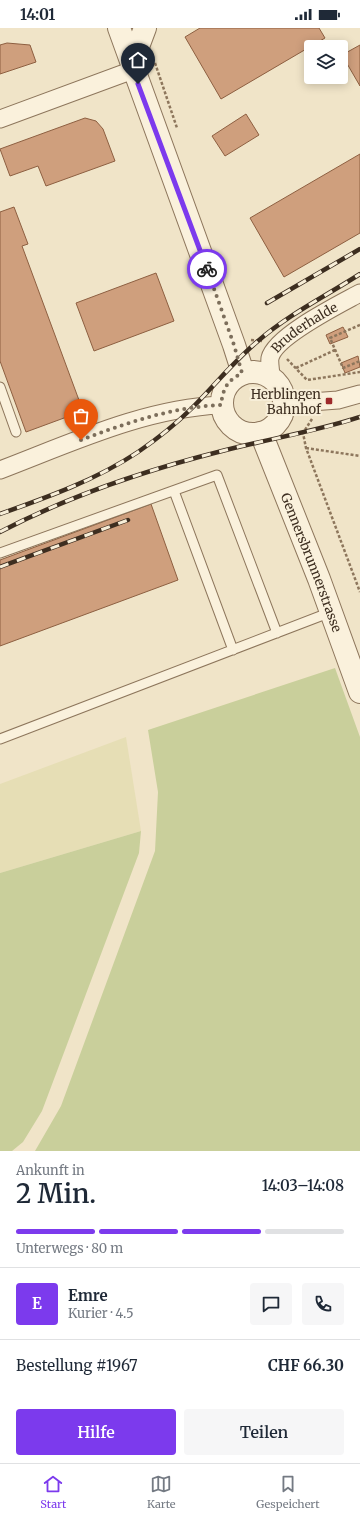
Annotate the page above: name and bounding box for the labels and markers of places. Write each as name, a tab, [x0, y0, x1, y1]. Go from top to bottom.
pin	[121, 43, 155, 84]
place label: Herblingen Bahnhof	[251, 386, 322, 418]
marker: Herblingen Bahnhof	[324, 396, 334, 406]
pin	[64, 399, 98, 440]

